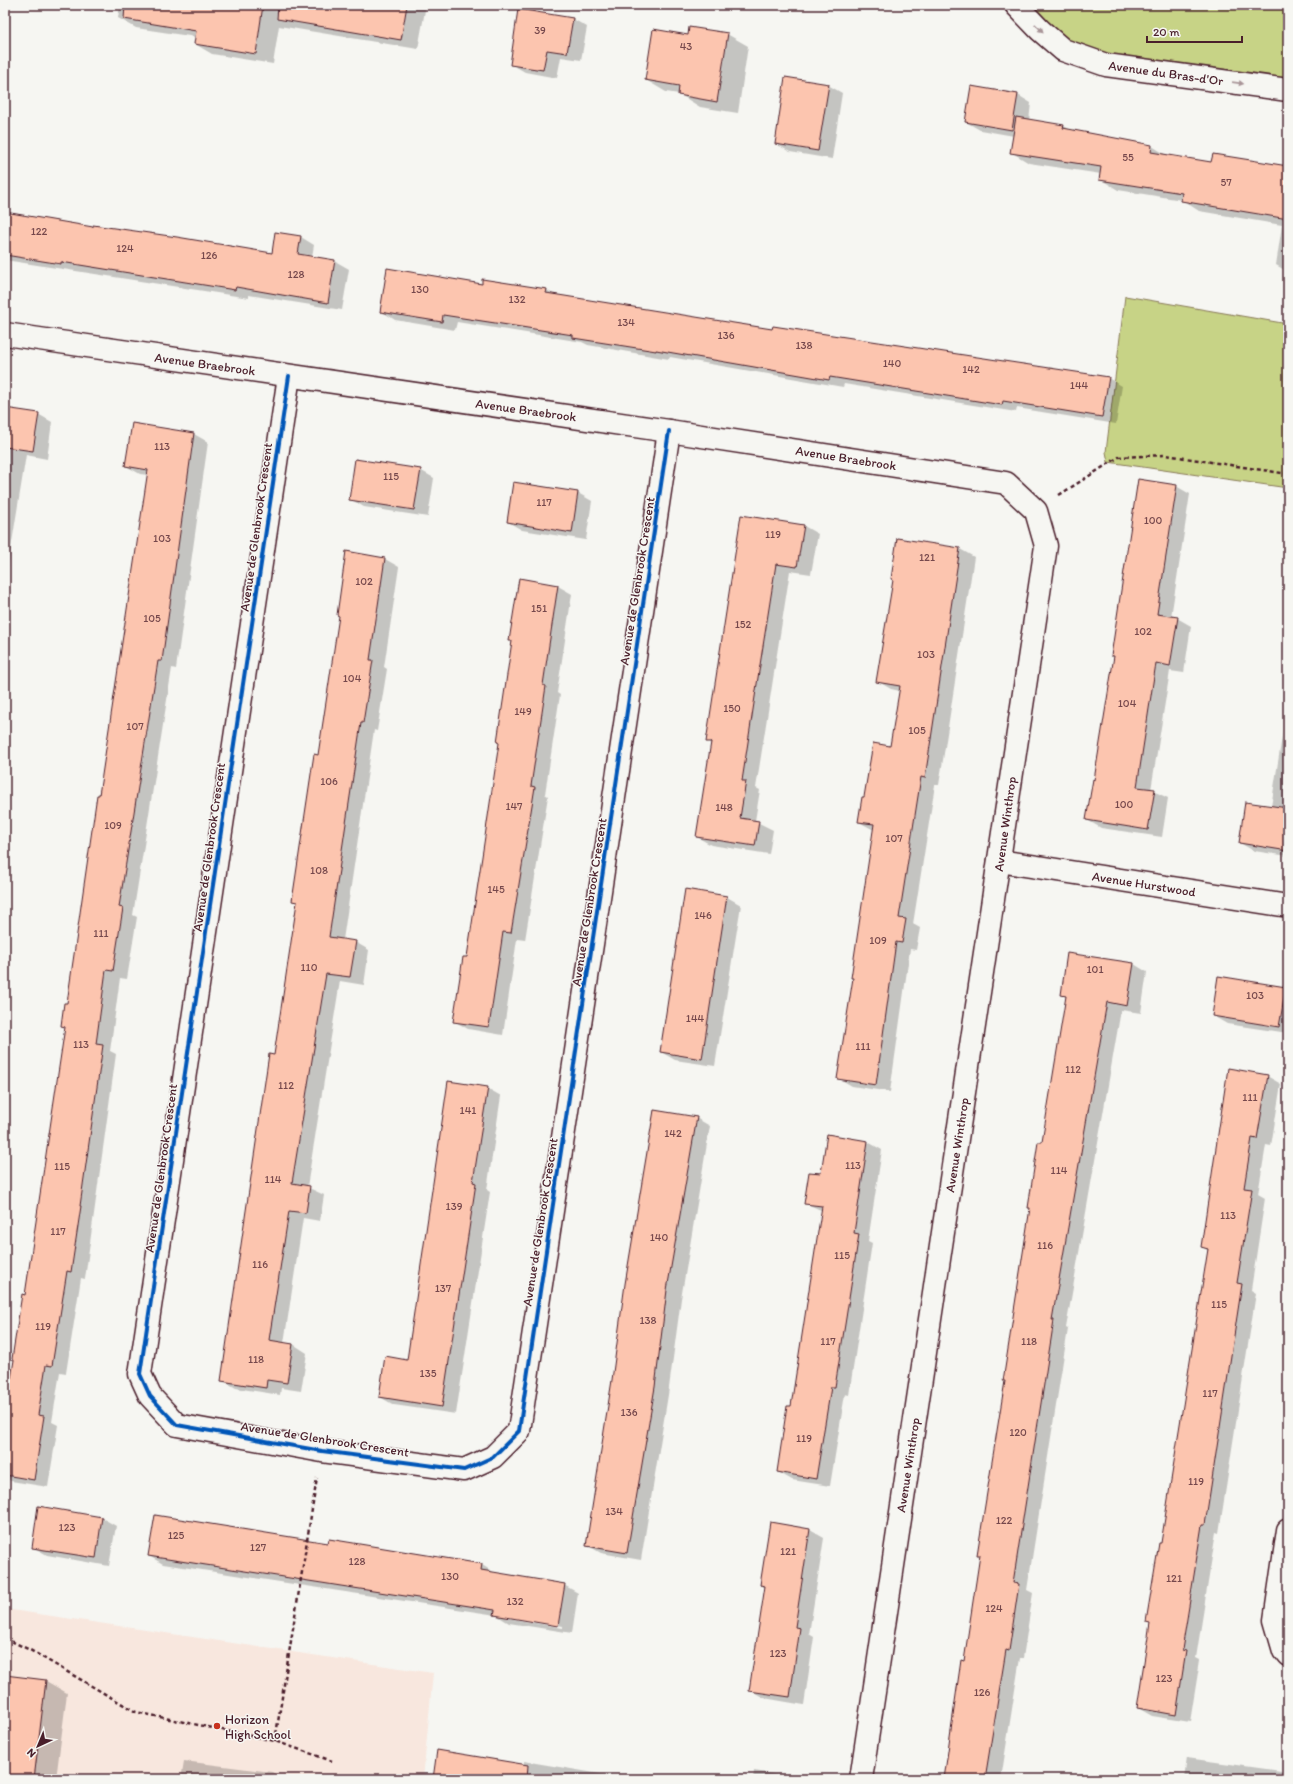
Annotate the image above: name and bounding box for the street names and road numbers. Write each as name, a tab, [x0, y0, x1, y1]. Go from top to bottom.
street label: Avenue du Bras-d'Or	[1108, 58, 1225, 89]
street label: Avenue Braebrook	[154, 349, 257, 379]
street label: Avenue Braebrook	[475, 395, 578, 425]
street label: Avenue de Glenbrook Crescent	[237, 442, 275, 612]
street label: Avenue Braebrook	[795, 443, 898, 473]
street label: Avenue de Glenbrook Crescent	[616, 496, 658, 666]
street label: Avenue de Glenbrook Crescent	[190, 762, 228, 932]
street label: Avenue Winthrop	[991, 776, 1019, 872]
street label: Avenue de Glenbrook Crescent	[568, 817, 610, 987]
street label: Avenue Hurstwood	[1091, 868, 1197, 900]
street label: Avenue de Glenbrook Crescent	[142, 1083, 180, 1253]
street label: Avenue Winthrop	[942, 1097, 972, 1193]
street label: Avenue de Glenbrook Crescent	[519, 1137, 561, 1307]
street label: Avenue Winthrop	[893, 1417, 923, 1513]
street label: Avenue de Glenbrook Crescent	[240, 1418, 410, 1460]

